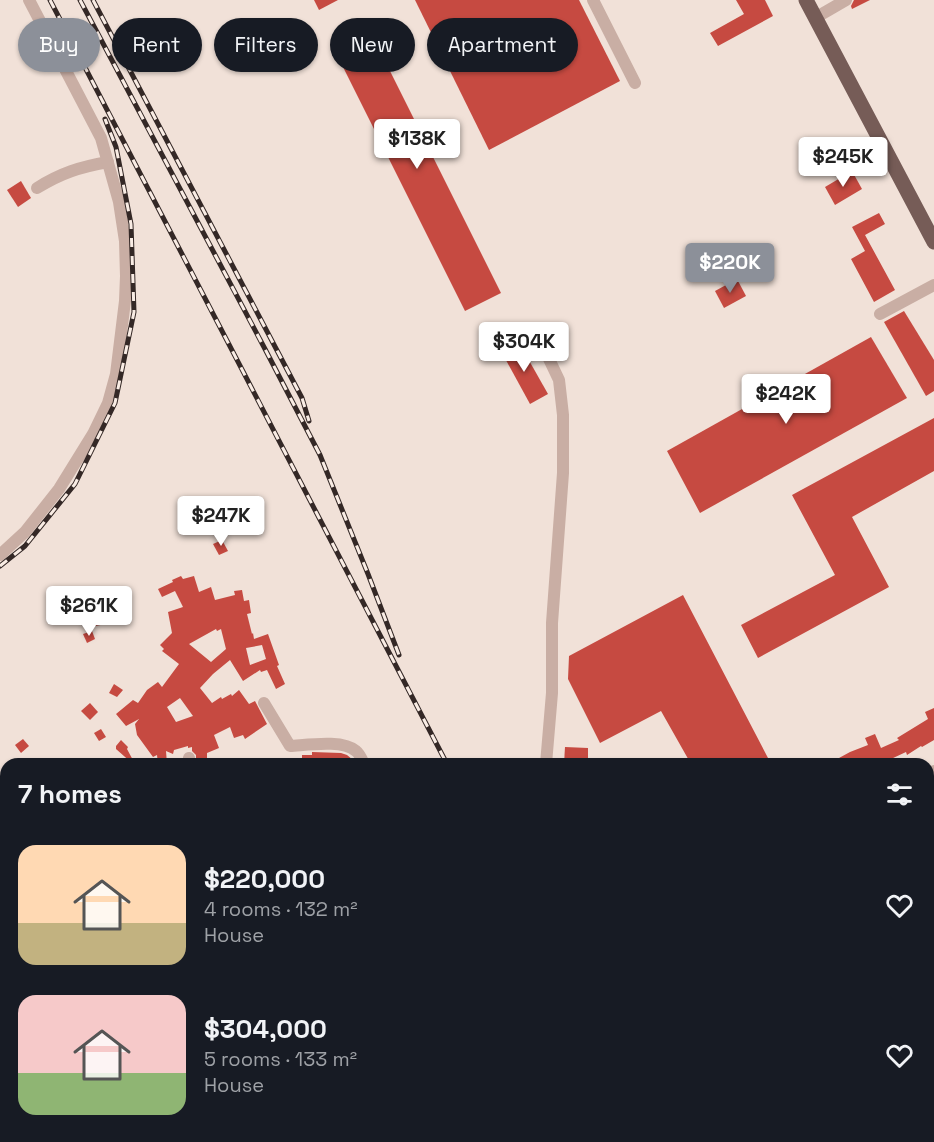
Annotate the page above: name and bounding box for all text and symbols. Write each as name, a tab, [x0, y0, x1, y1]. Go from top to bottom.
chip: Buy	[18, 18, 100, 72]
chip: Rent	[112, 18, 202, 72]
chip: Filters	[214, 18, 318, 72]
chip: New	[330, 18, 415, 72]
chip: Apartment	[427, 18, 578, 72]
pin: $138K	[375, 119, 459, 170]
text: $138K	[388, 125, 446, 151]
pin: $245K	[801, 137, 885, 188]
text: $245K	[813, 143, 873, 169]
pin: $220K	[688, 243, 772, 294]
text: $220K	[699, 249, 761, 275]
pin: $304K	[482, 322, 566, 373]
text: $304K	[493, 328, 555, 354]
pin: $242K	[744, 374, 828, 425]
text: $242K	[756, 380, 816, 406]
pin: $247K	[179, 496, 263, 547]
text: $247K	[191, 502, 251, 528]
pin: $261K	[47, 586, 131, 637]
text: $261K	[60, 592, 118, 618]
text: 7 homes	[18, 777, 122, 811]
icon: filters	[883, 778, 916, 811]
text: $220,000	[204, 862, 325, 896]
icon: home	[66, 869, 138, 941]
icon: heart	[883, 889, 916, 922]
text: 4 rooms · 132 m²	[204, 896, 357, 922]
text: House	[204, 922, 264, 948]
text: $304,000	[204, 1012, 327, 1046]
icon: home	[66, 1019, 138, 1091]
icon: heart	[883, 1039, 916, 1072]
text: 5 rooms · 133 m²	[204, 1046, 357, 1072]
text: House	[204, 1072, 264, 1098]

